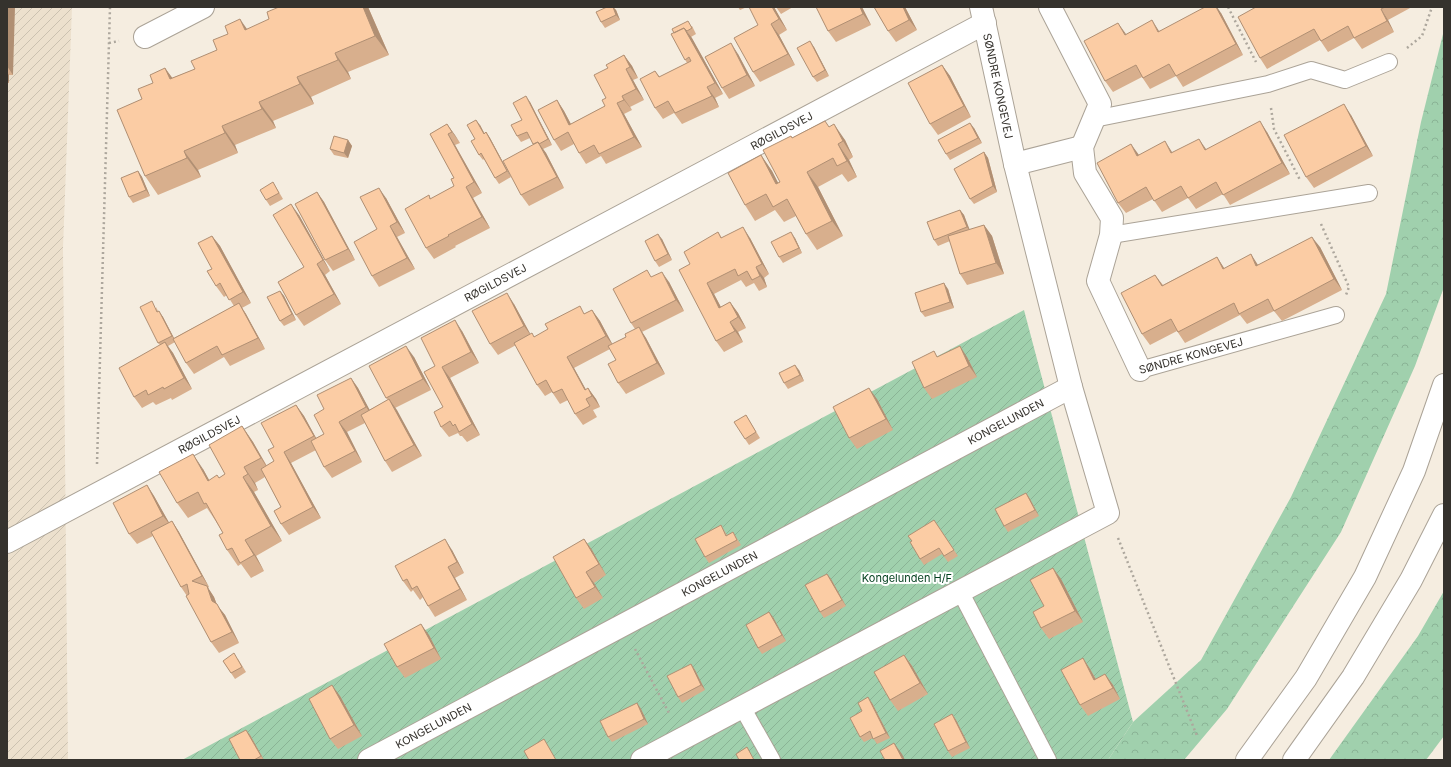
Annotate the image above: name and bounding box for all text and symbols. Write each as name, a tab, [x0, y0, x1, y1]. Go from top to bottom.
street label: SØNDRE KONGEVEJ	[980, 32, 1016, 140]
street label: RØGILDSVEJ	[748, 109, 815, 153]
street label: RØGILDSVEJ	[462, 261, 529, 305]
street label: SØNDRE KONGEVEJ	[1137, 334, 1245, 377]
street label: KONGELUNDEN	[965, 396, 1046, 448]
street label: RØGILDSVEJ	[176, 412, 243, 457]
street label: KONGELUNDEN	[679, 548, 760, 600]
park label: Kongelunden H/F	[862, 571, 952, 585]
street label: KONGELUNDEN	[393, 700, 474, 752]

